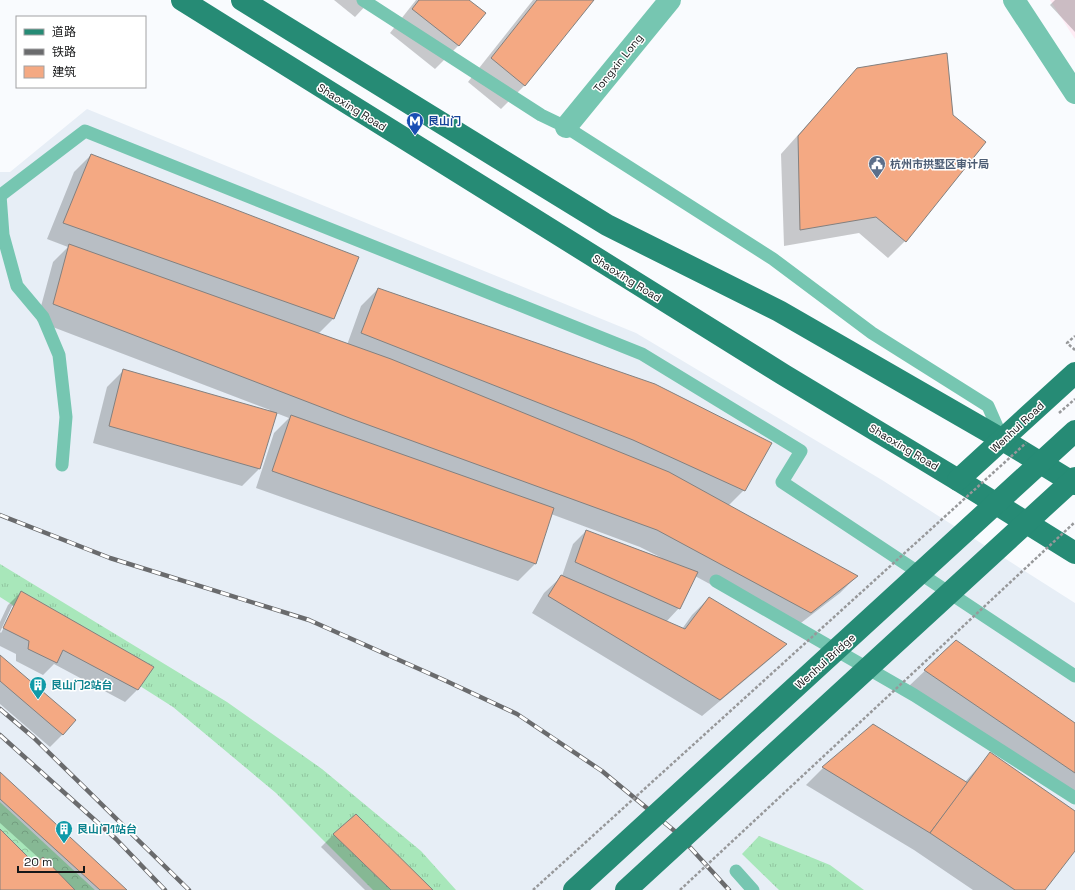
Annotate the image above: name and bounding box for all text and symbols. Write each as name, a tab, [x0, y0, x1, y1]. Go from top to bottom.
legend	[16, 16, 146, 88]
text: 道路	[52, 24, 76, 40]
street label: Tongxin Long	[590, 31, 646, 95]
text: 铁路	[52, 44, 76, 60]
text: 建筑	[52, 64, 76, 80]
street label: Shaoxing Road	[315, 80, 389, 134]
metro station icon: 艮山门	[405, 111, 425, 136]
place label: 艮山门	[428, 114, 461, 128]
public building icon: 杭州市拱墅区审计局	[867, 154, 887, 179]
place label: 杭州市拱墅区审计局	[890, 157, 989, 171]
street label: Shaoxing Road	[590, 251, 664, 305]
street label: Wenhui Road	[987, 398, 1047, 456]
street label: Shaoxing Road	[867, 421, 941, 473]
street label: Wenhui Bridge	[792, 630, 858, 692]
building icon: 艮山门2站台	[28, 675, 48, 700]
place label: 艮山门2站台	[51, 678, 113, 692]
building icon: 艮山门1站台	[54, 819, 74, 844]
place label: 艮山门1站台	[77, 822, 137, 836]
scale bar	[18, 848, 84, 874]
text: 20 m	[24, 854, 52, 870]

